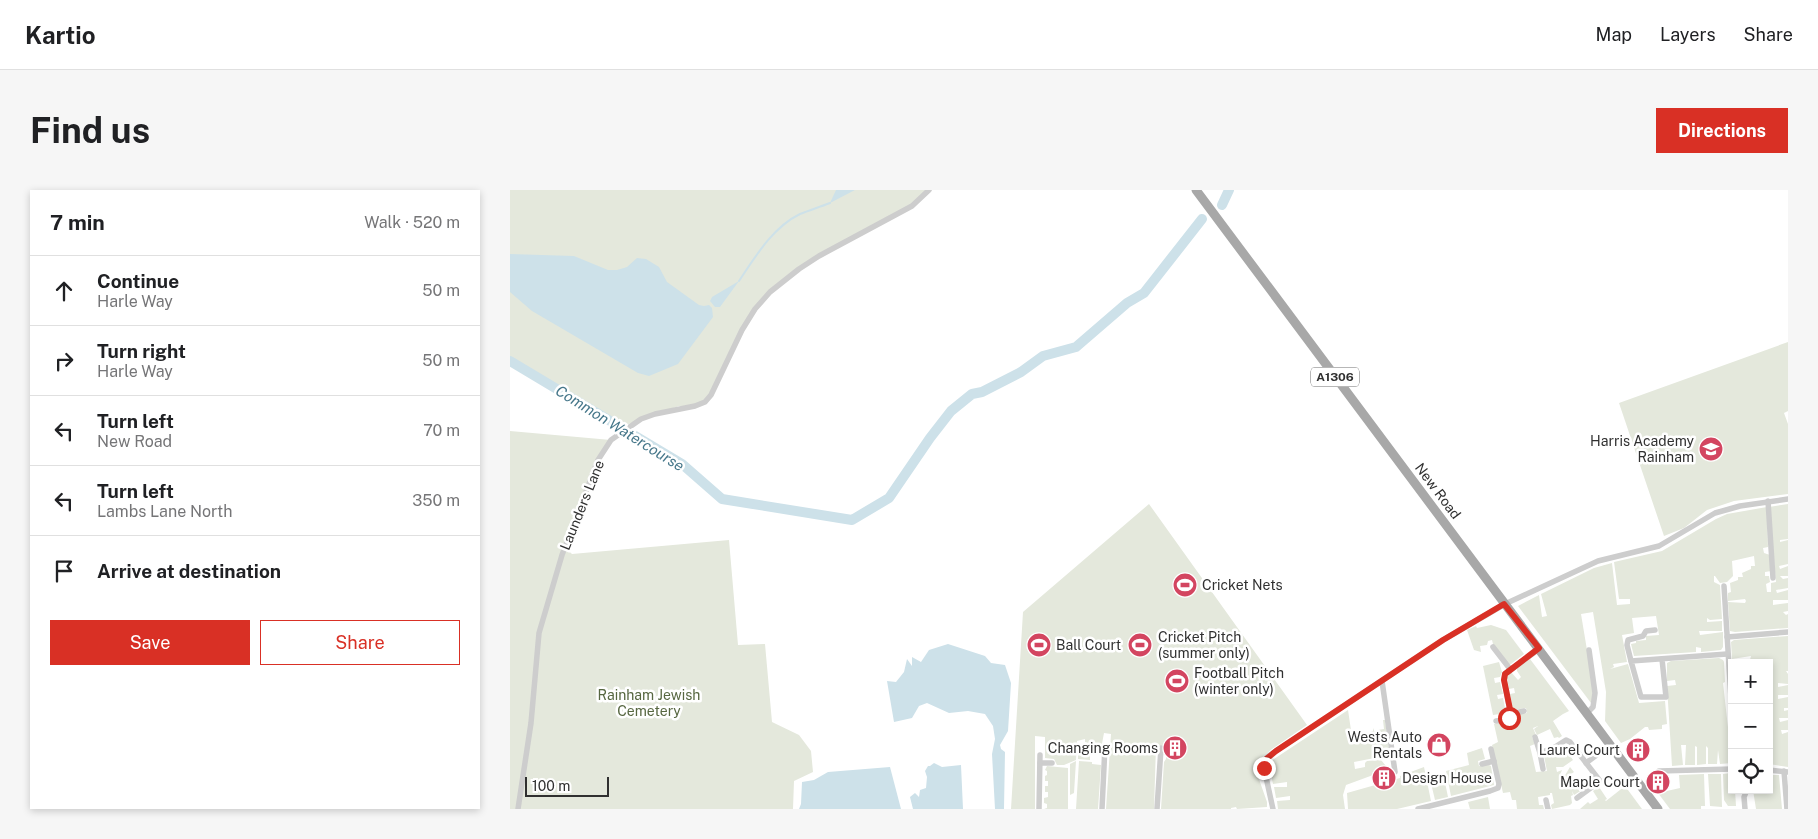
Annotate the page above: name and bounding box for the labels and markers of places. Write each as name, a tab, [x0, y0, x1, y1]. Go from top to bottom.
place label: Harris Academy Rainham	[1590, 433, 1695, 465]
school or university icon: Harris Academy Rainham	[1698, 436, 1724, 462]
sports icon: Cricket Nets	[1172, 572, 1198, 598]
place label: Cricket Nets	[1202, 577, 1283, 593]
place label: Cricket Pitch (summer only)	[1158, 629, 1250, 661]
sports icon: Ball Court	[1026, 632, 1052, 658]
sports icon: Cricket Pitch (summer only)	[1127, 632, 1153, 658]
place label: Ball Court	[1056, 637, 1121, 653]
place label: Football Pitch (winter only)	[1194, 665, 1284, 697]
sports icon: Football Pitch (winter only)	[1164, 668, 1190, 694]
place label: Wests Auto Rentals	[1347, 729, 1422, 761]
shop icon: Wests Auto Rentals	[1426, 732, 1452, 758]
building icon: Changing Rooms	[1162, 735, 1188, 761]
building icon: Laurel Court	[1625, 737, 1651, 763]
place label: Changing Rooms	[1048, 740, 1158, 756]
place label: Laurel Court	[1539, 742, 1620, 758]
building icon: Design House	[1371, 765, 1397, 791]
building icon: Maple Court	[1645, 769, 1671, 795]
place label: Design House	[1402, 770, 1492, 786]
place label: Maple Court	[1560, 774, 1640, 790]

